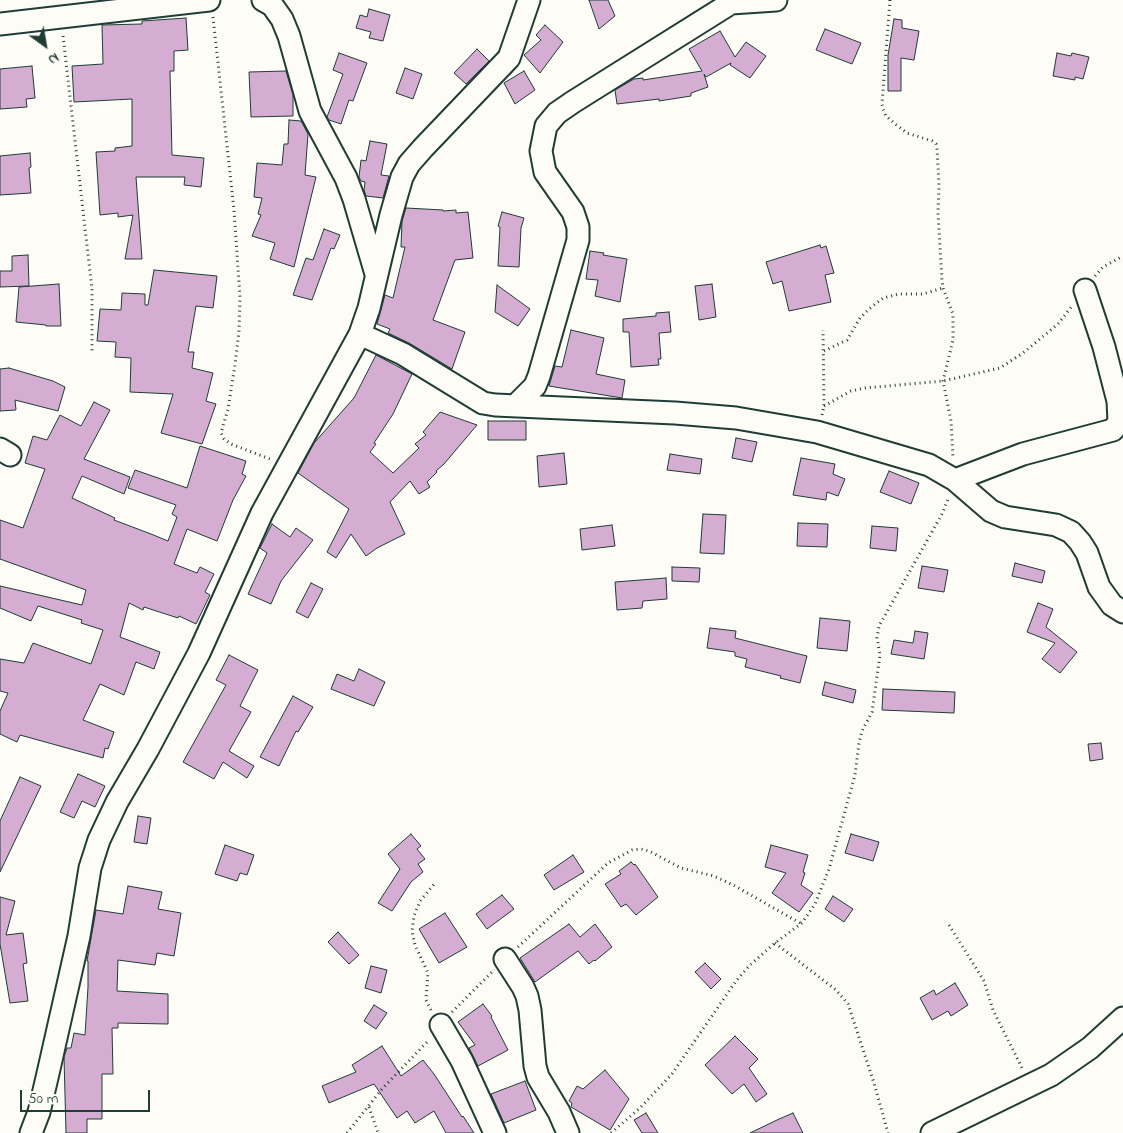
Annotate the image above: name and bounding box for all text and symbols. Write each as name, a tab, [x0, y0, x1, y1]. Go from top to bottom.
north arrow	[20, 20, 70, 70]
text: N	[44, 47, 63, 70]
scale bar	[22, 1080, 152, 1112]
text: 50 m	[28, 1088, 58, 1110]

